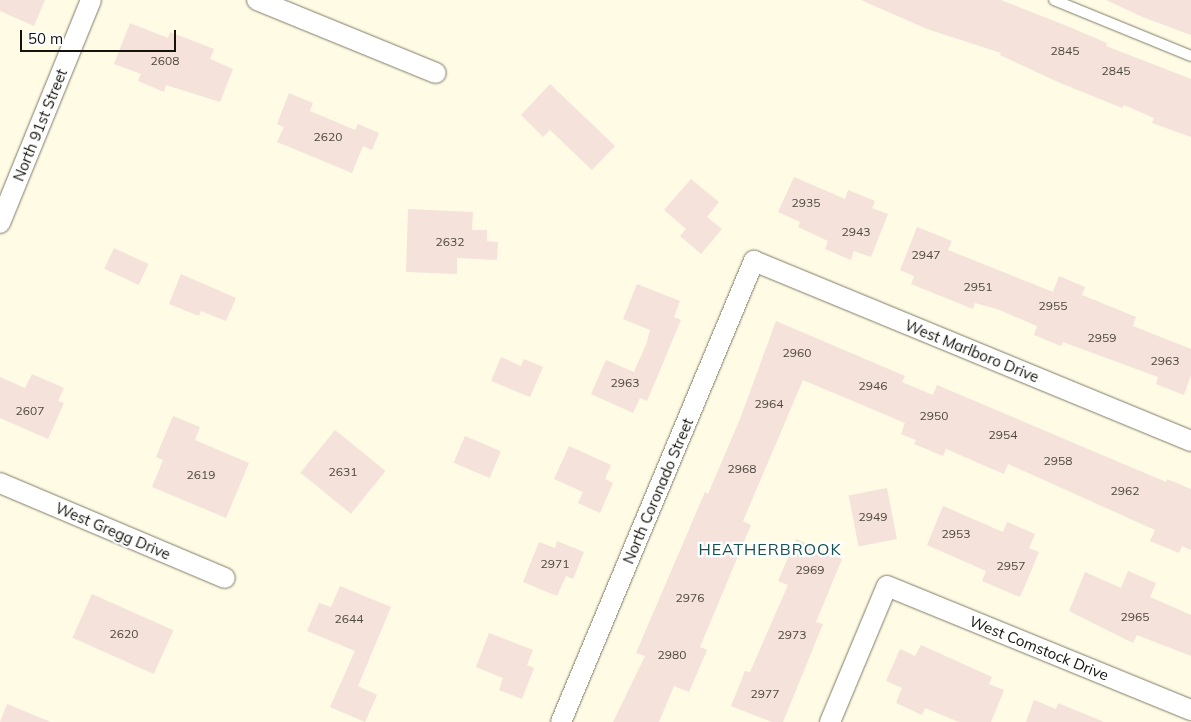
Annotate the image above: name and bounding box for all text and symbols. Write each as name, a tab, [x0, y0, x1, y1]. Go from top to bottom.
scale bar	[22, 20, 179, 52]
text: 50 m	[28, 29, 63, 48]
house number: 2845	[1051, 44, 1079, 58]
house number: 2608	[151, 54, 179, 68]
house number: 2845	[1102, 64, 1130, 78]
street label: North 91st Street	[9, 66, 71, 184]
house number: 2620	[314, 130, 342, 144]
house number: 2935	[792, 196, 820, 210]
house number: 2943	[842, 225, 870, 239]
house number: 2632	[436, 235, 464, 249]
house number: 2947	[912, 248, 940, 262]
house number: 2951	[964, 280, 992, 294]
house number: 2955	[1039, 299, 1067, 313]
street label: West Marlboro Drive	[902, 316, 1042, 386]
house number: 2959	[1088, 331, 1116, 345]
house number: 2960	[783, 346, 811, 360]
house number: 2963	[1151, 354, 1179, 368]
house number: 2963	[611, 376, 639, 390]
house number: 2946	[859, 379, 887, 393]
house number: 2964	[755, 397, 783, 411]
house number: 2607	[16, 404, 44, 418]
house number: 2950	[920, 409, 948, 423]
street label: North Coronado Street	[619, 415, 697, 567]
house number: 2954	[989, 428, 1017, 442]
house number: 2958	[1044, 454, 1072, 468]
house number: 2968	[728, 462, 756, 476]
house number: 2631	[329, 465, 357, 479]
house number: 2619	[187, 468, 215, 482]
house number: 2962	[1111, 484, 1139, 498]
street label: West Gregg Drive	[53, 499, 173, 563]
house number: 2949	[859, 510, 887, 524]
house number: 2953	[942, 527, 970, 541]
district label: HEATHERBROOK	[697, 539, 843, 559]
house number: 2971	[541, 557, 569, 571]
house number: 2957	[997, 559, 1025, 573]
house number: 2969	[796, 563, 824, 577]
house number: 2976	[676, 591, 704, 605]
house number: 2965	[1121, 610, 1149, 624]
house number: 2644	[335, 612, 363, 626]
street label: West Comstock Drive	[967, 612, 1111, 684]
house number: 2620	[110, 627, 138, 641]
house number: 2973	[778, 628, 806, 642]
house number: 2980	[658, 648, 686, 662]
house number: 2977	[751, 687, 779, 701]

